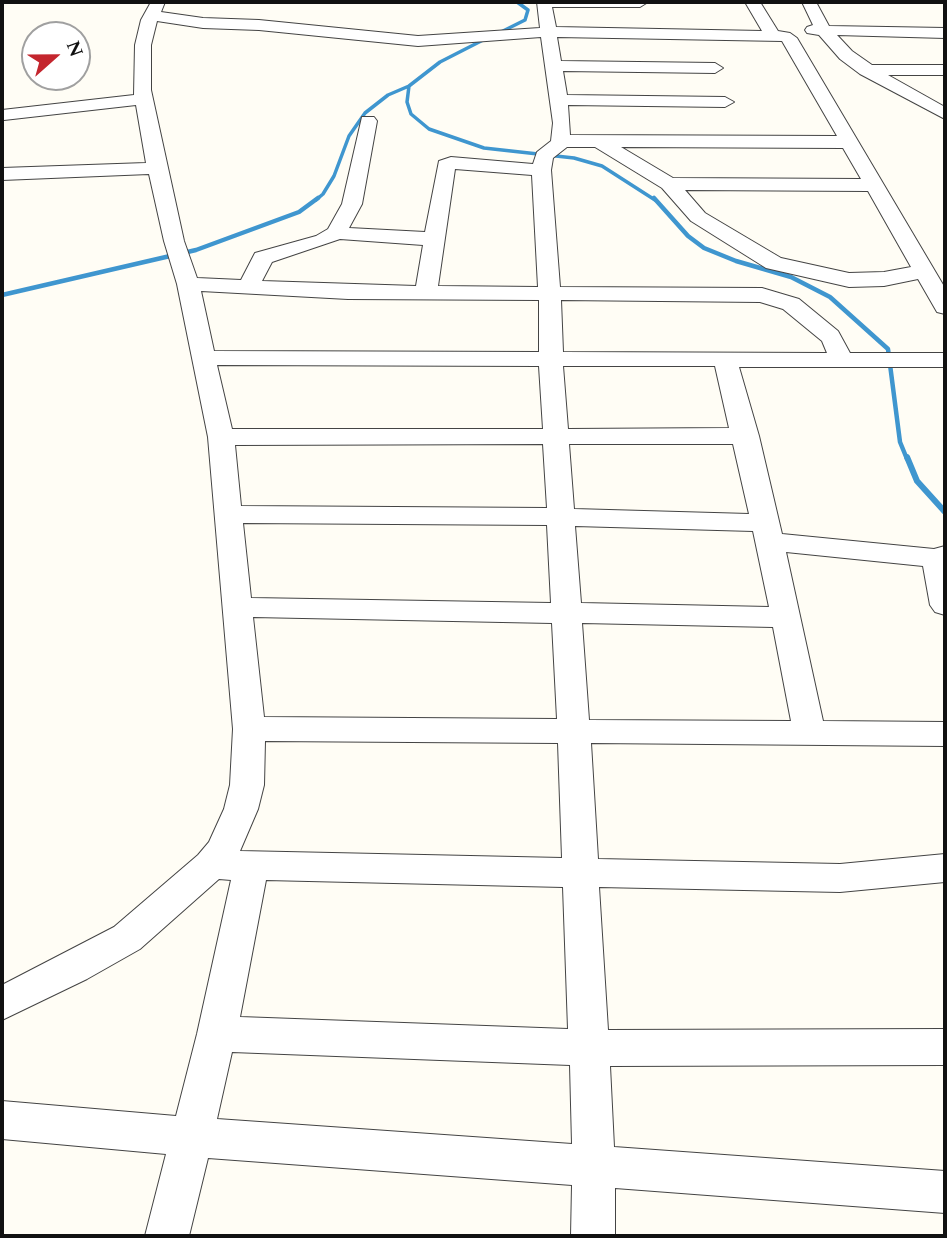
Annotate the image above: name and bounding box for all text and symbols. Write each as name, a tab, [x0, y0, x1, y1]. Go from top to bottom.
north arrow	[21, 21, 91, 91]
text: N	[58, 37, 91, 61]

